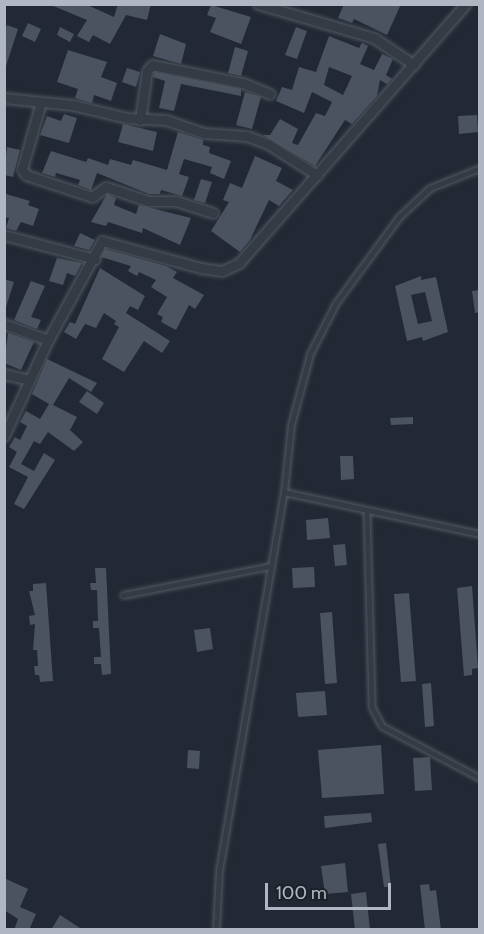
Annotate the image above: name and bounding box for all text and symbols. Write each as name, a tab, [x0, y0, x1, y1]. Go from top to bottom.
scale bar	[268, 871, 394, 909]
text: 100 m	[276, 882, 327, 904]

